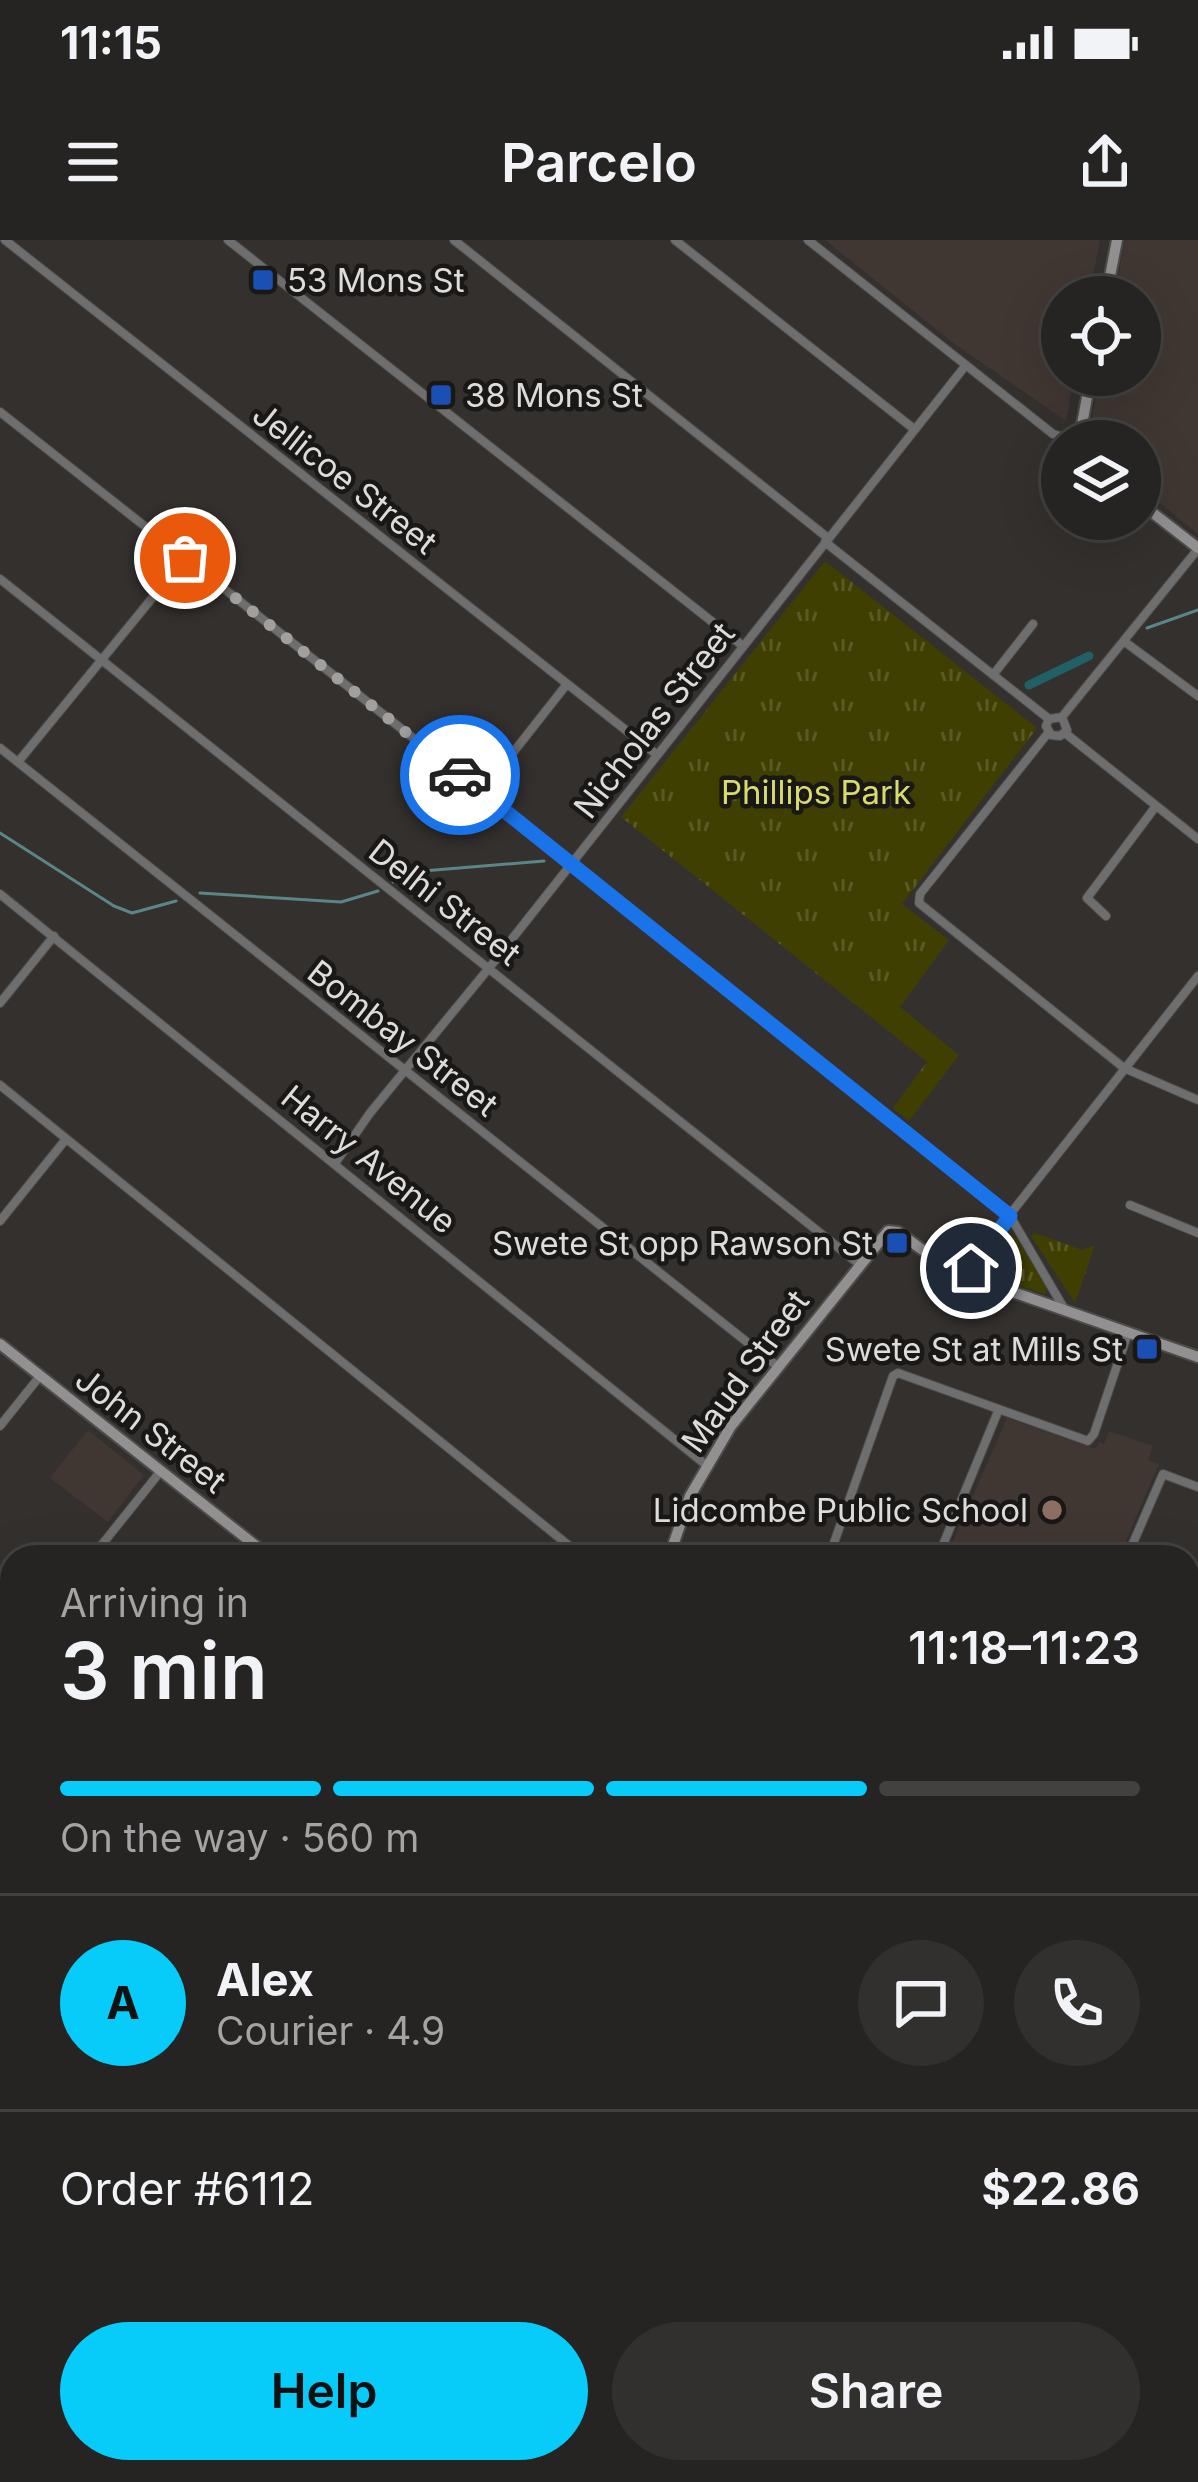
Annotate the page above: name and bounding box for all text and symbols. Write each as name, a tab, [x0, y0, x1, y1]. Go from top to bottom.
text: 11:15	[60, 15, 162, 70]
icon: menu	[60, 129, 126, 195]
icon: share	[1072, 129, 1138, 195]
text: Parcelo	[501, 130, 697, 195]
place label: 53 Mons St	[287, 260, 465, 300]
marker: 53 Mons St	[250, 267, 276, 293]
map controls	[1041, 276, 1161, 540]
button: locate	[1041, 276, 1161, 396]
place label: 38 Mons St	[465, 375, 643, 415]
marker: 38 Mons St	[428, 382, 454, 408]
street label: Jellicoe Street	[245, 394, 445, 562]
button: layers	[1041, 420, 1161, 540]
pin	[134, 507, 236, 609]
icon: bag	[152, 525, 218, 591]
street label: Nicholas Street	[565, 614, 743, 826]
courier	[400, 715, 520, 835]
icon: car	[427, 742, 493, 808]
park label: Phillips Park	[721, 772, 911, 812]
street label: Delhi Street	[361, 831, 529, 974]
street label: Bombay Street	[300, 951, 506, 1125]
street label: Harry Avenue	[274, 1077, 464, 1241]
pin	[920, 1217, 1022, 1319]
place label: Swete St opp Rawson St	[492, 1223, 873, 1263]
marker: Swete St opp Rawson St	[884, 1230, 910, 1256]
icon: home	[938, 1235, 1004, 1301]
street label: Maud Street	[673, 1282, 817, 1460]
place label: Swete St at Mills St	[825, 1329, 1123, 1369]
marker: Swete St at Mills St	[1134, 1336, 1160, 1362]
street label: John Street	[68, 1359, 234, 1501]
place label: Lidcombe Public School	[653, 1490, 1028, 1530]
marker: Lidcombe Public School	[1039, 1497, 1065, 1523]
text: Arriving in	[60, 1579, 249, 1626]
text: 11:18–11:23	[908, 1620, 1140, 1675]
text: 3 min	[60, 1623, 268, 1718]
text: On the way · 560 m	[60, 1814, 419, 1861]
button: chat	[858, 1940, 984, 2066]
button: phone	[1014, 1940, 1140, 2066]
text: Alex	[216, 1952, 314, 2007]
text: A	[106, 1975, 140, 2030]
text: Courier · 4.9	[216, 2007, 445, 2054]
text: Order #6112	[60, 2161, 314, 2216]
text: $22.86	[982, 2161, 1140, 2216]
button: Help	[60, 2322, 588, 2460]
button: Share	[612, 2322, 1140, 2460]

